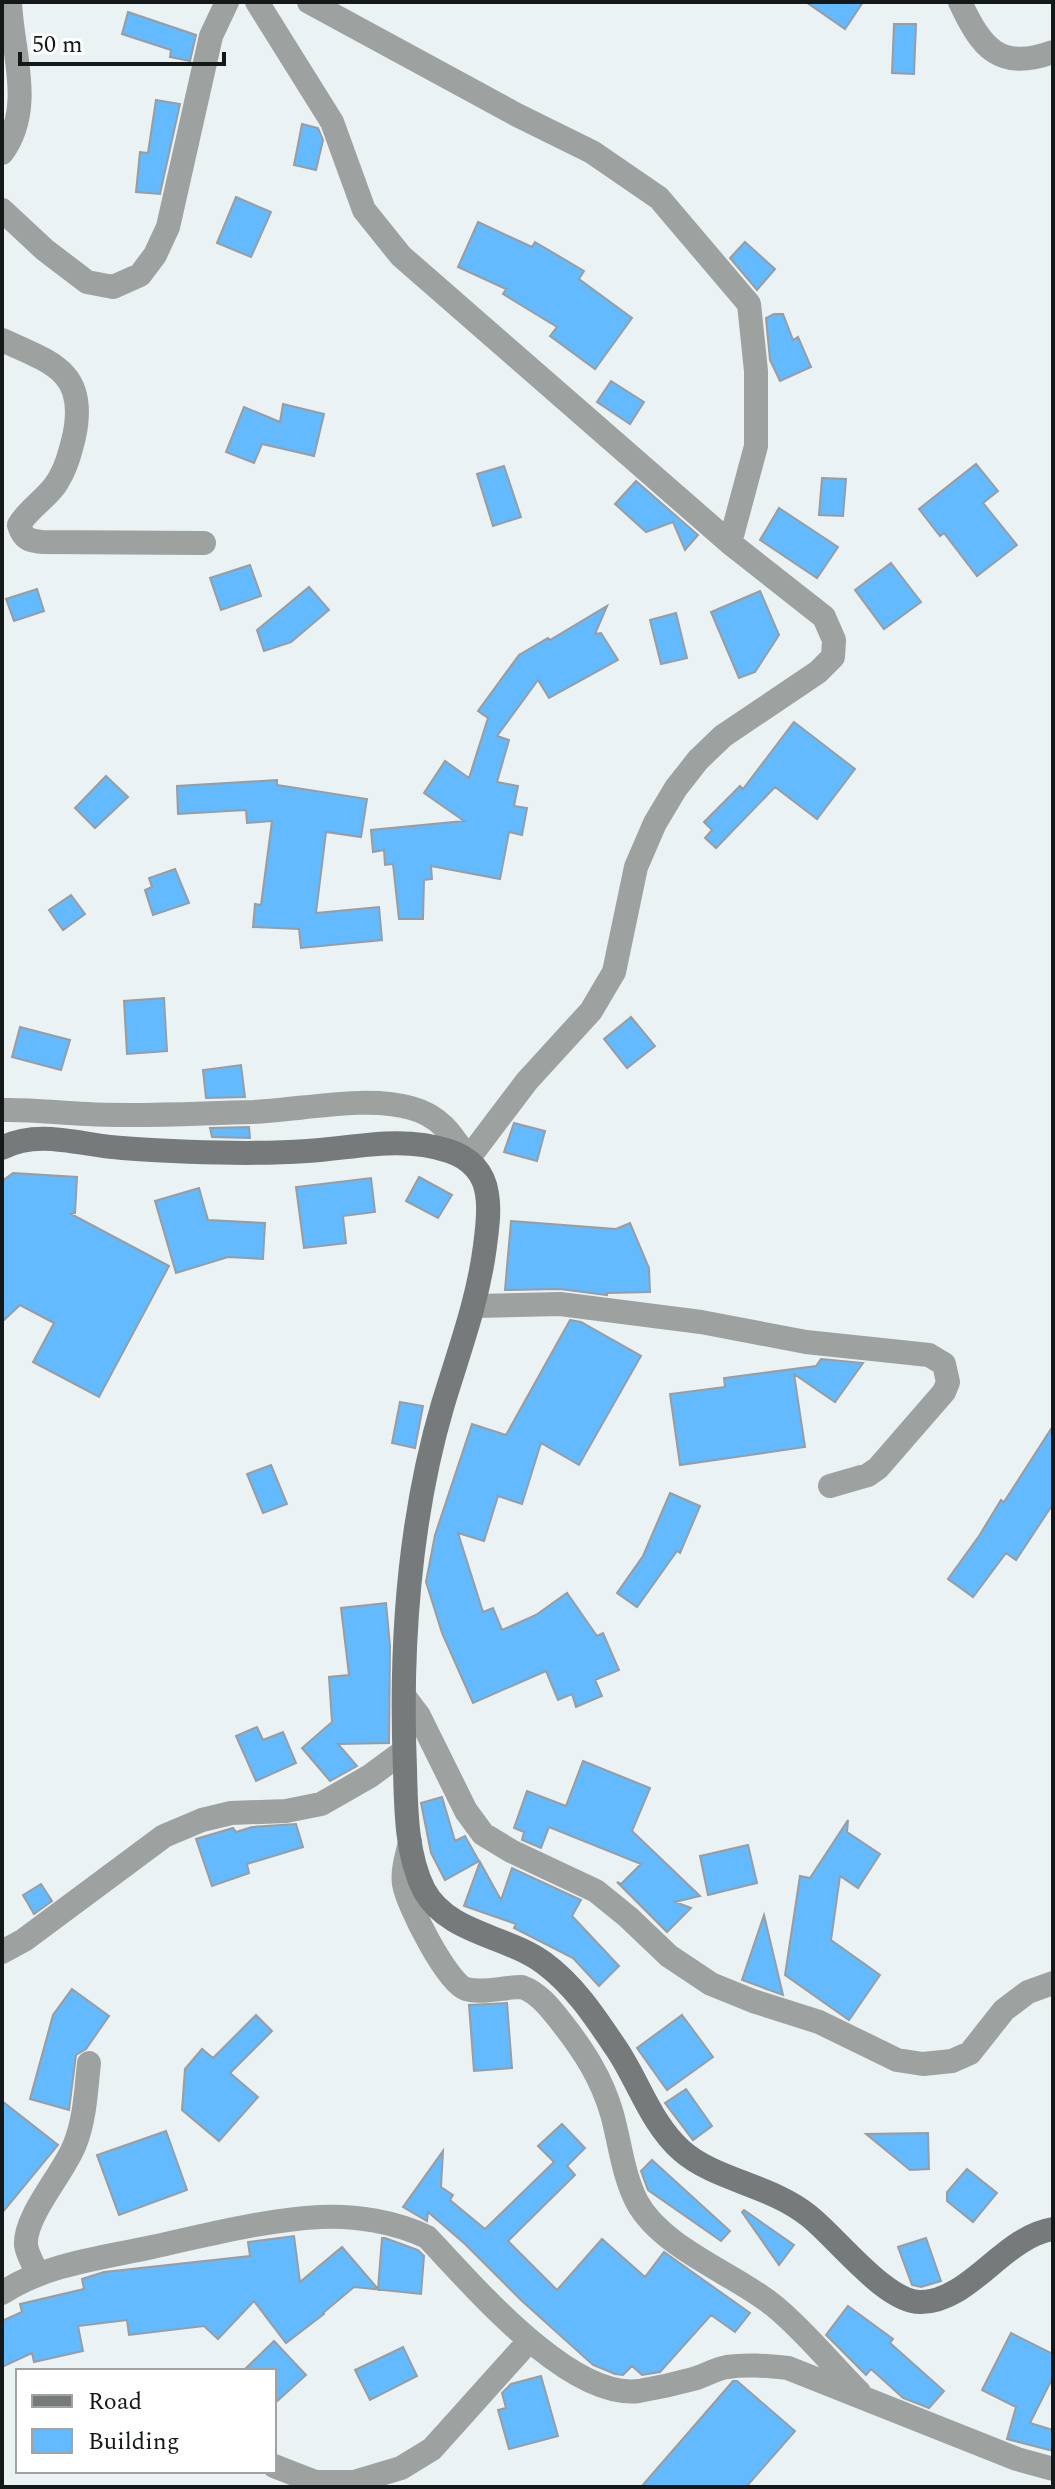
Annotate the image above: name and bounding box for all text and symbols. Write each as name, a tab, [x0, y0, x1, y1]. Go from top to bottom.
scale bar	[20, 16, 224, 66]
text: 50 m	[32, 27, 83, 63]
legend	[16, 2369, 276, 2473]
text: Road	[88, 2384, 142, 2420]
text: Building	[88, 2424, 180, 2460]

